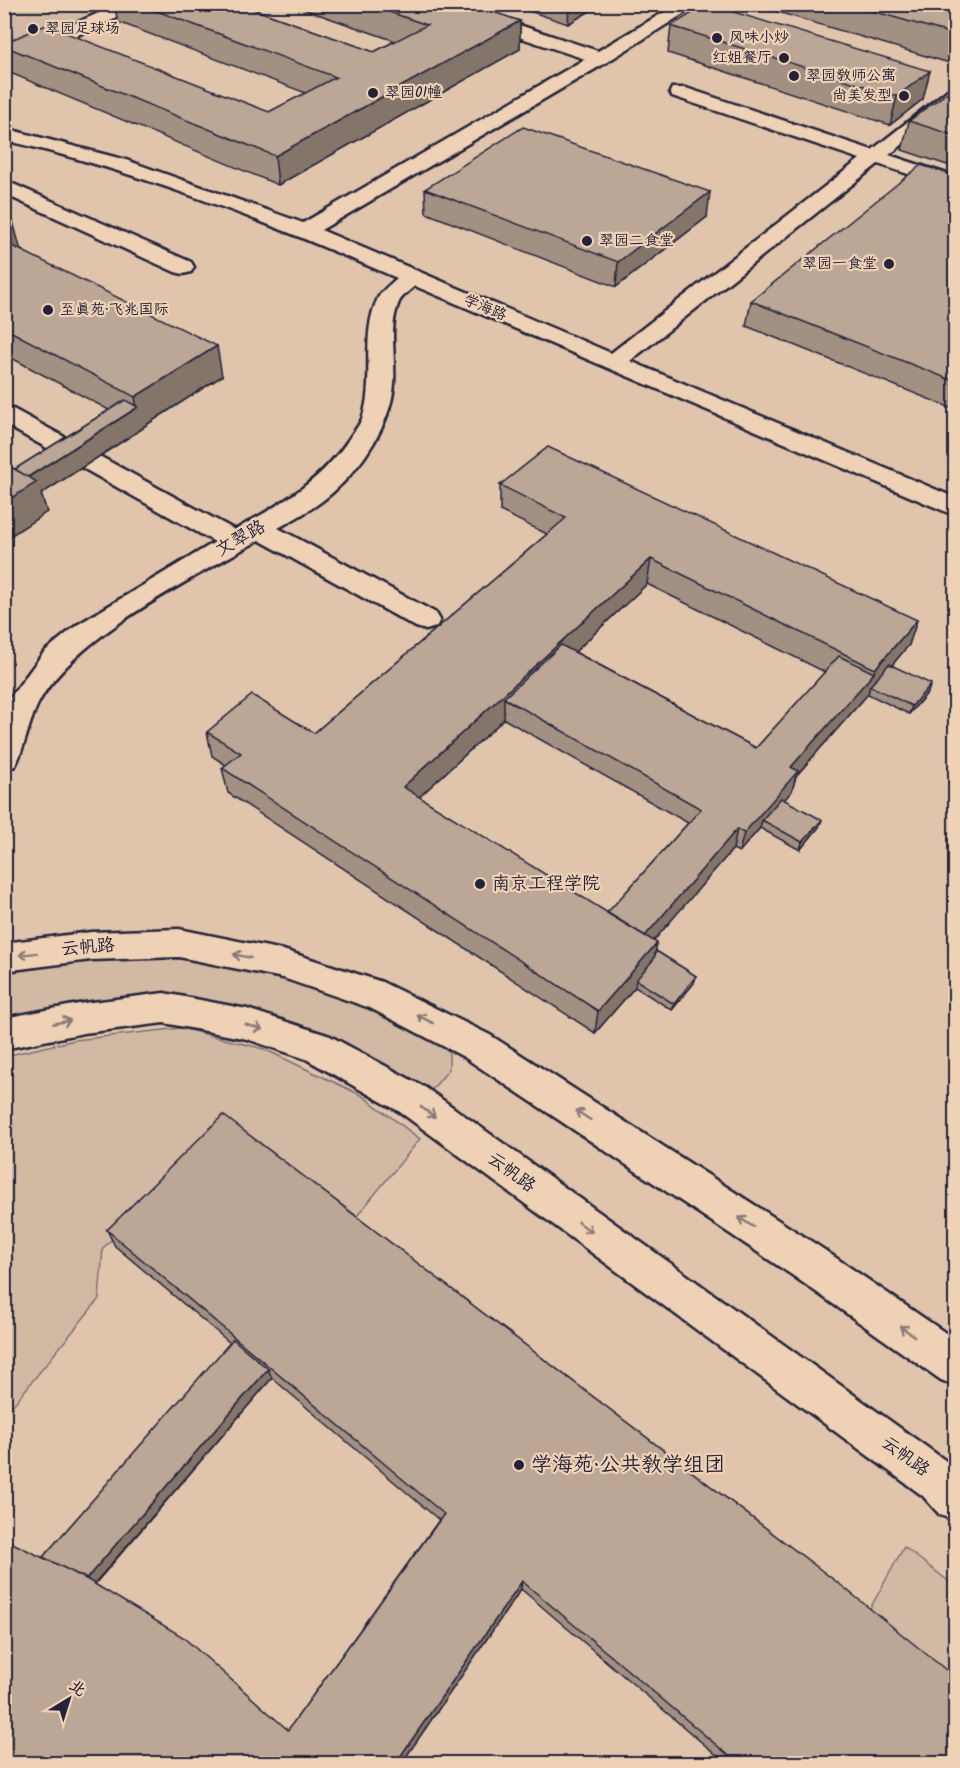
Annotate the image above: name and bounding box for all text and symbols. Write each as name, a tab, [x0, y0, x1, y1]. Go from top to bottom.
place label: 翠园足球场	[45, 17, 120, 41]
marker: 翠园足球场	[26, 22, 40, 36]
place label: 风味小炒	[729, 26, 789, 50]
marker: 风味小炒	[710, 31, 724, 45]
place label: 红姐餐厅	[712, 46, 772, 70]
marker: 红姐餐厅	[777, 51, 791, 65]
place label: 翠园教师公寓	[806, 64, 896, 88]
marker: 翠园教师公寓	[787, 69, 801, 83]
place label: 翠园01幢	[385, 81, 442, 105]
place label: 尚美发型	[832, 84, 892, 108]
marker: 翠园01幢	[366, 86, 380, 100]
marker: 尚美发型	[897, 89, 911, 103]
place label: 翠园二食堂	[599, 229, 674, 253]
marker: 翠园二食堂	[580, 234, 594, 248]
place label: 翠园一食堂	[802, 252, 877, 276]
marker: 翠园一食堂	[882, 257, 896, 271]
street label: 学海路	[460, 288, 510, 328]
place label: 至真苑·飞兆国际	[60, 298, 169, 322]
marker: 至真苑·飞兆国际	[41, 303, 55, 317]
street label: 文翠路	[210, 513, 272, 565]
place label: 南京工程学院	[492, 870, 600, 899]
marker: 南京工程学院	[473, 877, 487, 891]
street label: 云帆路	[60, 931, 116, 965]
one-way arrow	[18, 949, 38, 960]
one-way arrow	[233, 950, 252, 961]
one-way arrow	[417, 1013, 435, 1025]
one-way arrow	[52, 1016, 71, 1027]
one-way arrow	[244, 1022, 263, 1033]
one-way arrow	[420, 1105, 436, 1118]
one-way arrow	[575, 1109, 592, 1121]
street label: 云帆路	[481, 1145, 541, 1201]
one-way arrow	[738, 1216, 755, 1228]
one-way arrow	[577, 1221, 593, 1233]
one-way arrow	[900, 1325, 916, 1337]
street label: 云帆路	[875, 1429, 935, 1485]
place label: 学海苑·公共教学组团	[531, 1449, 725, 1482]
marker: 学海苑·公共教学组团	[512, 1458, 526, 1472]
north arrow	[39, 1669, 99, 1729]
text: 北	[63, 1674, 91, 1703]

